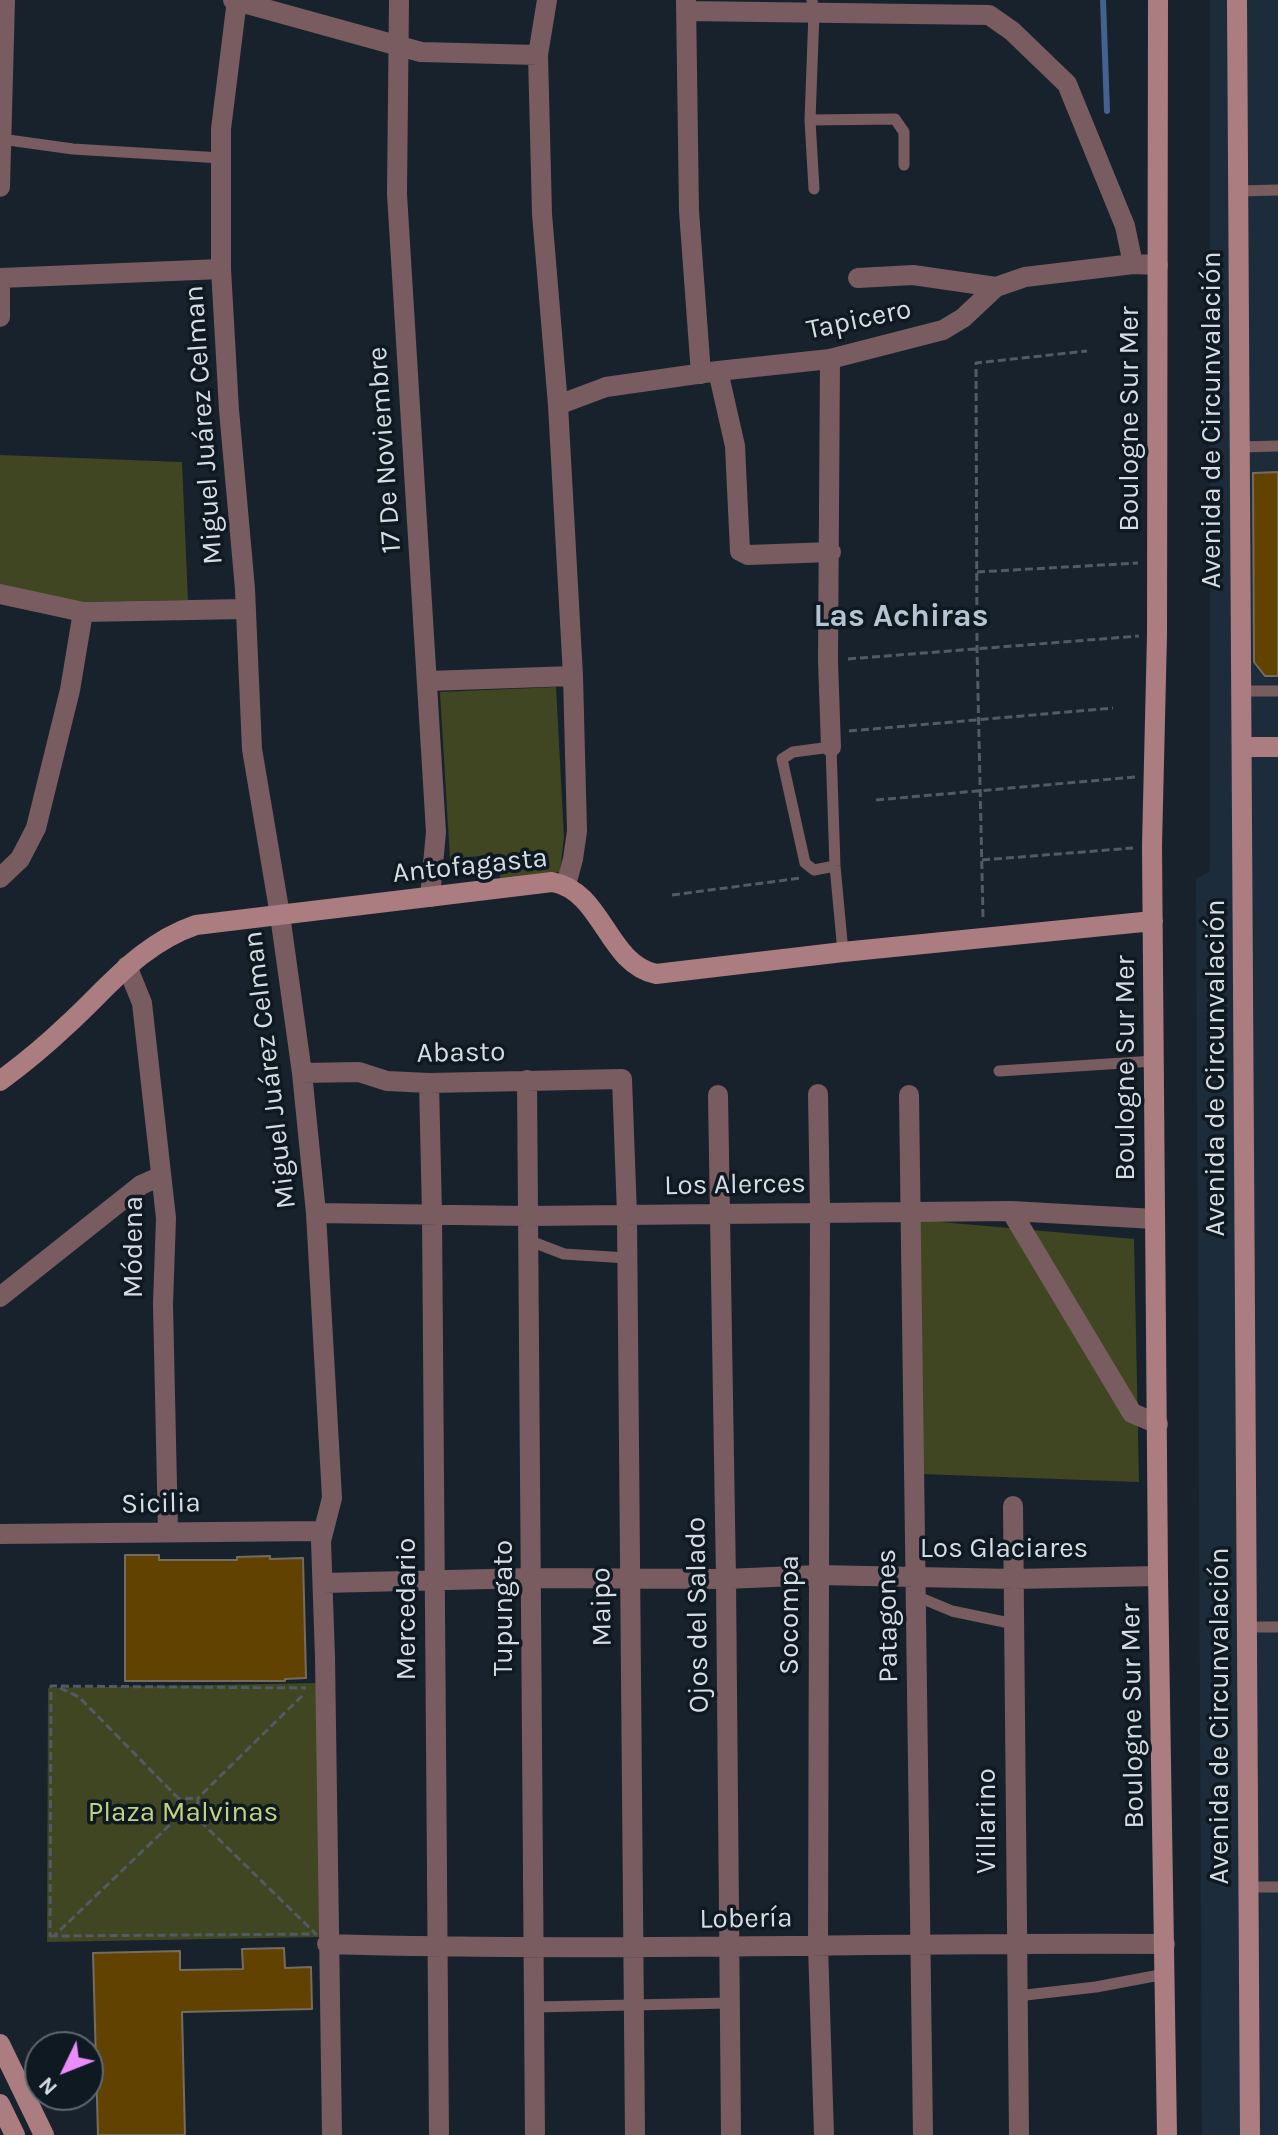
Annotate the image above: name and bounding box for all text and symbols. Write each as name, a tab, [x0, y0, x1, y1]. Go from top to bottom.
street label: Avenida de Circunvalación	[1195, 251, 1229, 589]
street label: Miguel Juárez Celman	[177, 284, 231, 566]
street label: Tapicero	[804, 293, 914, 347]
street label: Boulogne Sur Mer	[1113, 306, 1147, 532]
street label: 17 De Noviembre	[361, 346, 409, 554]
district label: Las Achiras	[813, 598, 989, 636]
street label: Antofagasta	[391, 841, 549, 891]
street label: Avenida de Circunvalación	[1199, 899, 1233, 1237]
street label: Miguel Juárez Celman	[236, 929, 304, 1211]
street label: Boulogne Sur Mer	[1109, 955, 1143, 1181]
street label: Abasto	[416, 1035, 506, 1071]
street label: Los Alerces	[664, 1167, 806, 1203]
street label: Módena	[117, 1196, 151, 1298]
street label: Sicilia	[121, 1487, 201, 1521]
street label: Ojos del Salado	[679, 1516, 717, 1714]
street label: Los Glaciares	[920, 1532, 1088, 1566]
street label: Mercedario	[390, 1538, 424, 1680]
street label: Tupungato	[487, 1540, 521, 1676]
street label: Avenida de Circunvalación	[1203, 1547, 1237, 1885]
street label: Patagones	[870, 1549, 906, 1683]
street label: Socompa	[773, 1555, 807, 1675]
street label: Maipo	[585, 1567, 619, 1647]
street label: Boulogne Sur Mer	[1114, 1603, 1152, 1829]
street label: Villarino	[970, 1768, 1004, 1874]
park label: Plaza Malvinas	[88, 1796, 278, 1830]
street label: Lobería	[699, 1901, 793, 1937]
north arrow	[24, 2031, 104, 2111]
text: N	[33, 2071, 63, 2101]

